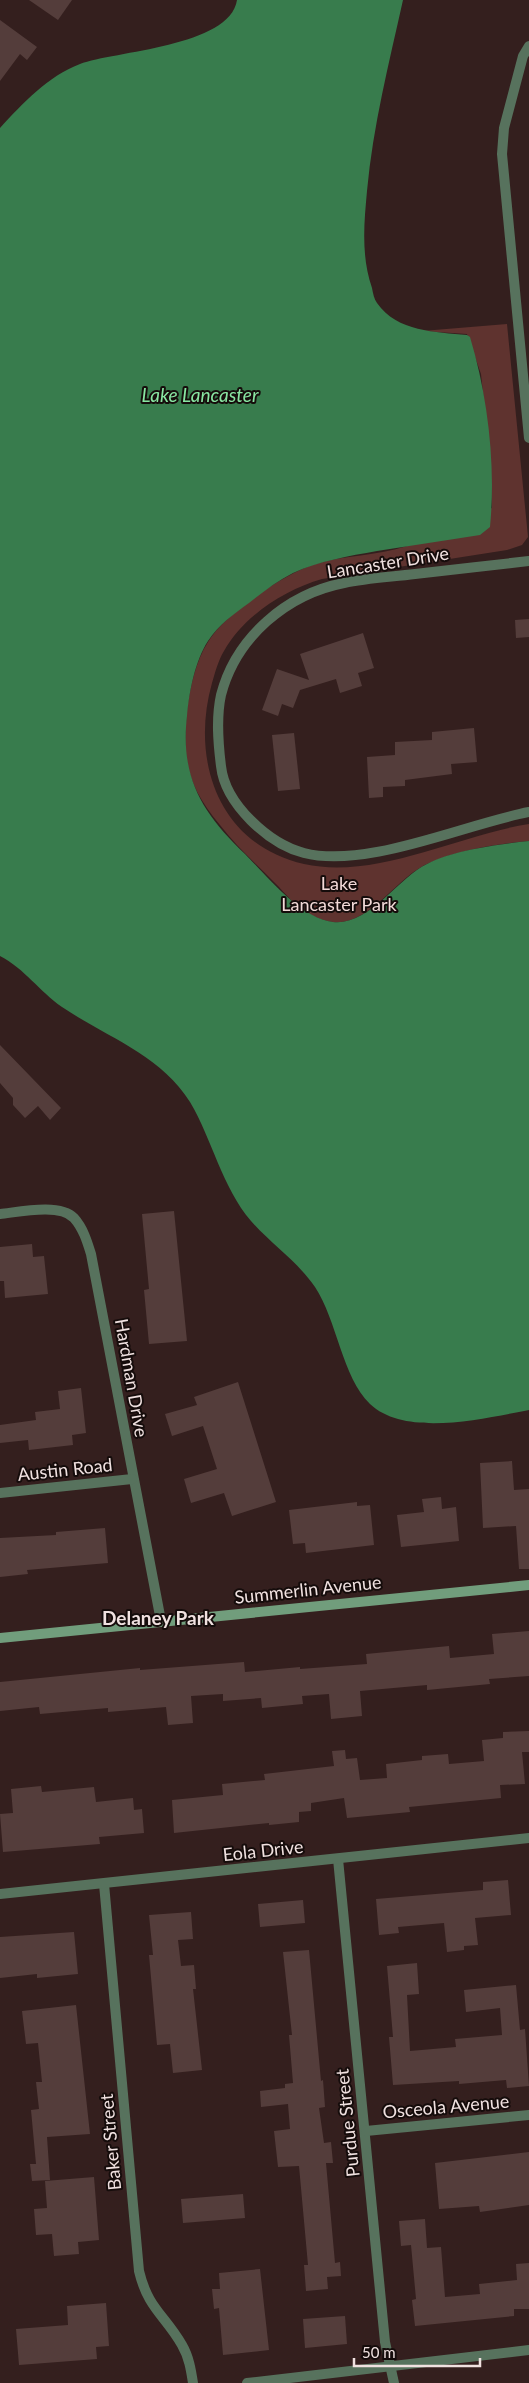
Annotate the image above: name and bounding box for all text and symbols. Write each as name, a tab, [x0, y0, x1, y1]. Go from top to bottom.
water label: Lake Lancaster	[142, 383, 259, 406]
street label: Lancaster Drive	[325, 542, 450, 583]
park label: Lake Lancaster Park	[281, 872, 398, 915]
street label: Hardman Drive	[111, 1317, 153, 1439]
street label: Austin Road	[16, 1453, 114, 1485]
street label: Summerlin Avenue	[233, 1570, 382, 1608]
district label: Delaney Park	[102, 1606, 215, 1629]
street label: Eola Drive	[222, 1835, 304, 1865]
street label: Purdue Street	[330, 2067, 364, 2178]
street label: Osceola Avenue	[382, 2090, 510, 2122]
street label: Baker Street	[95, 2092, 125, 2191]
scale bar	[354, 2336, 480, 2368]
text: 50 m	[362, 2343, 396, 2361]

